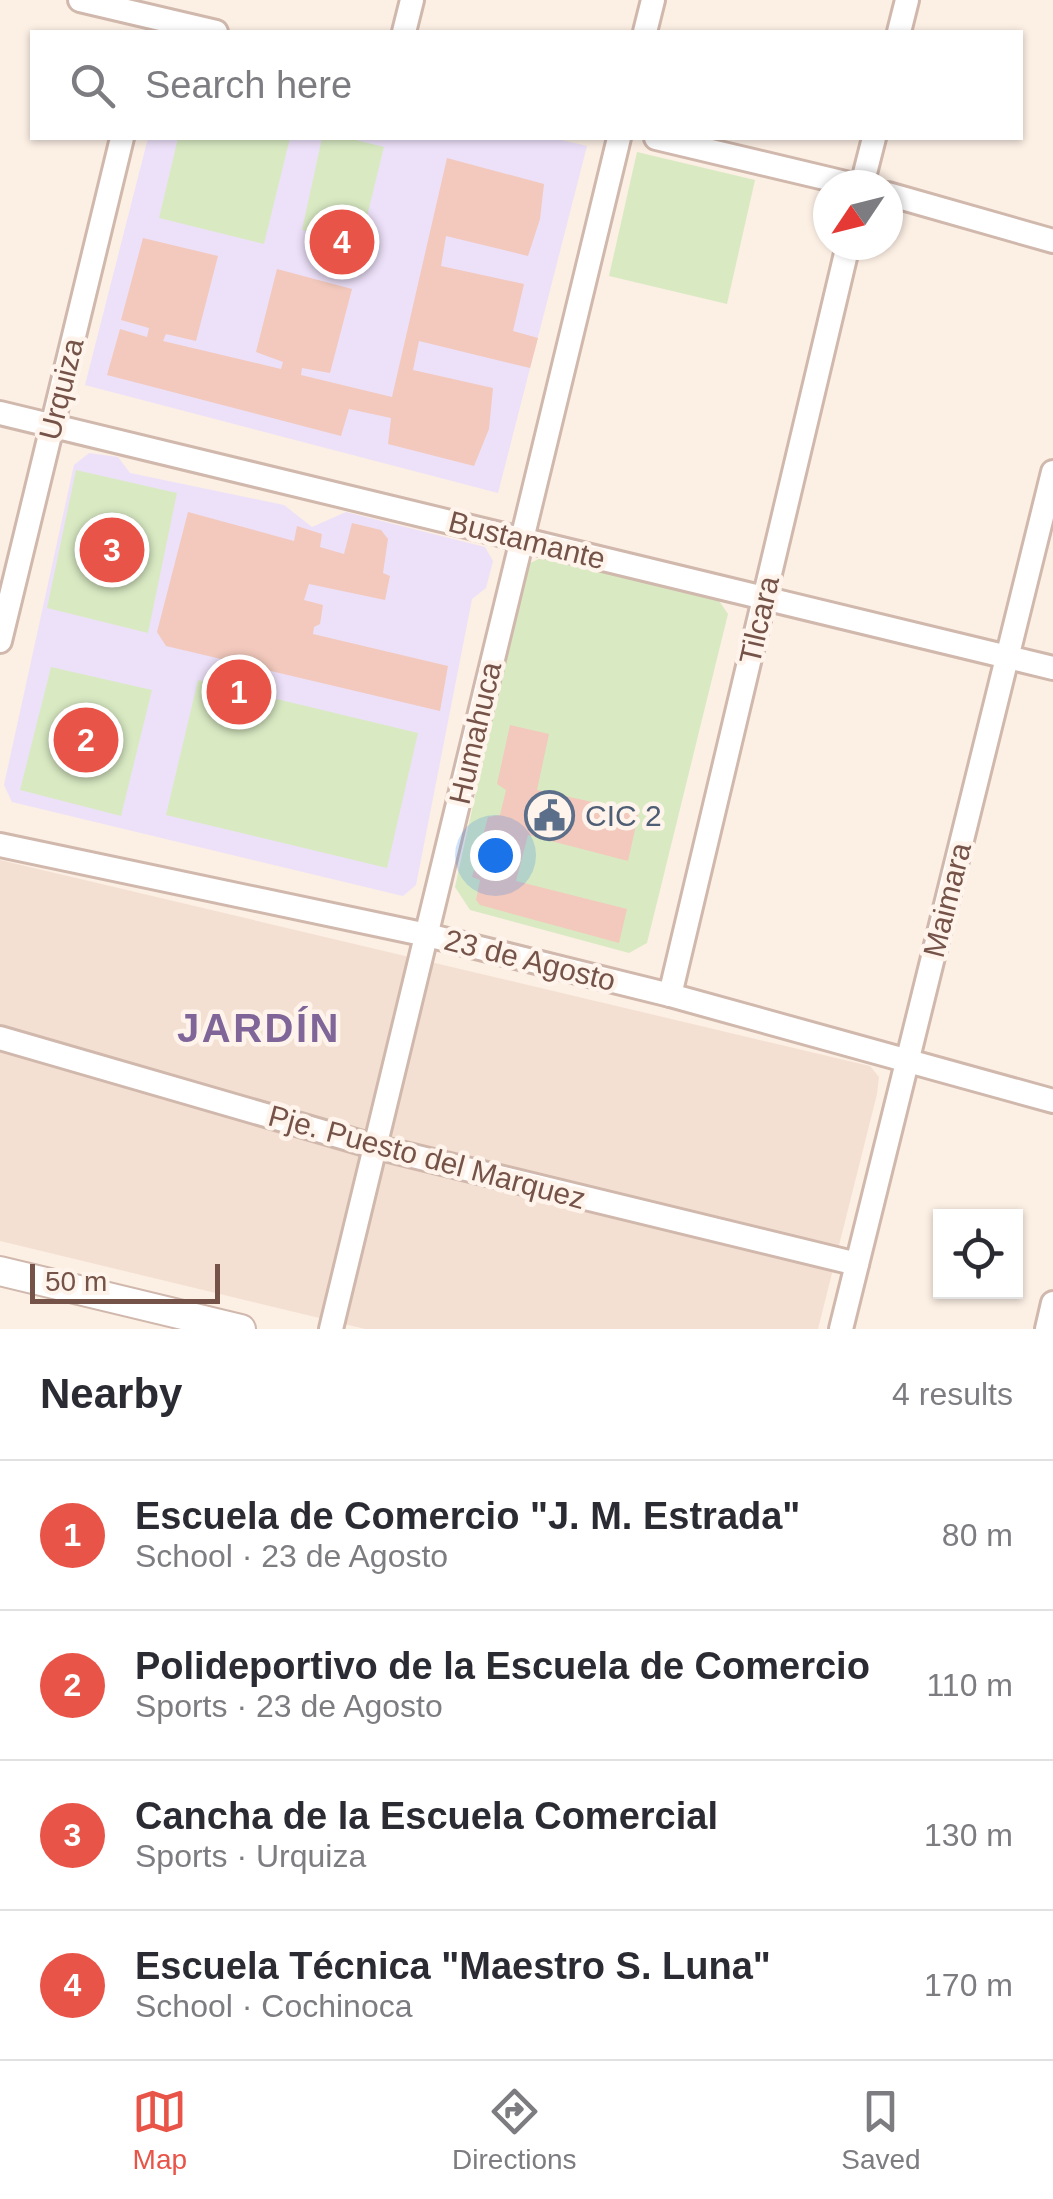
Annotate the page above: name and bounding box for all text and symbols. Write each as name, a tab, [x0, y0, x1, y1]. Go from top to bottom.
search box	[30, 30, 1023, 140]
icon: search	[65, 58, 120, 113]
text: Search here	[145, 64, 352, 106]
north arrow	[813, 170, 903, 260]
pin: 4	[310, 204, 374, 280]
street label: Urquiza	[32, 335, 90, 443]
street label: Bustamante	[445, 505, 609, 575]
pin: 3	[80, 512, 144, 588]
street label: Tilcara	[733, 573, 785, 667]
pin: 1	[206, 654, 272, 730]
street label: Humahuca	[443, 658, 507, 807]
pin: 2	[54, 702, 118, 778]
public building icon: CIC 2	[524, 789, 576, 841]
place label: CIC 2	[585, 799, 662, 832]
your location	[470, 830, 521, 881]
street label: Maimara	[917, 839, 977, 961]
street label: 23 de Agosto	[441, 923, 619, 997]
district label: JARDÍN	[177, 1006, 341, 1050]
street label: Pje. Puesto del Marquez	[265, 1099, 589, 1215]
map controls	[933, 1209, 1023, 1299]
button: locate	[933, 1209, 1023, 1299]
scale bar	[30, 1259, 220, 1304]
text: 50 m	[45, 1266, 107, 1297]
text: Nearby	[40, 1370, 182, 1417]
text: 4 results	[892, 1376, 1013, 1412]
text: Escuela de Comercio "J. M. Estrada"	[135, 1495, 800, 1537]
text: 1	[64, 1517, 81, 1553]
text: 80 m	[942, 1517, 1013, 1553]
text: School · 23 de Agosto	[135, 1538, 448, 1574]
text: Polideportivo de la Escuela de Comercio	[135, 1645, 870, 1687]
text: 2	[64, 1667, 81, 1703]
text: 110 m	[926, 1667, 1013, 1703]
text: Sports · 23 de Agosto	[135, 1688, 443, 1724]
text: Cancha de la Escuela Comercial	[135, 1795, 718, 1837]
text: 3	[64, 1817, 81, 1853]
text: 130 m	[924, 1817, 1013, 1853]
text: Sports · Urquiza	[135, 1838, 366, 1874]
text: Escuela Técnica "Maestro S. Luna"	[135, 1945, 771, 1987]
text: 4	[64, 1967, 81, 2003]
text: 170 m	[924, 1967, 1013, 2003]
text: School · Cochinoca	[135, 1988, 412, 2024]
tab: Map	[132, 2084, 187, 2176]
tab: Directions	[452, 2084, 577, 2176]
tab: Saved	[841, 2084, 921, 2176]

